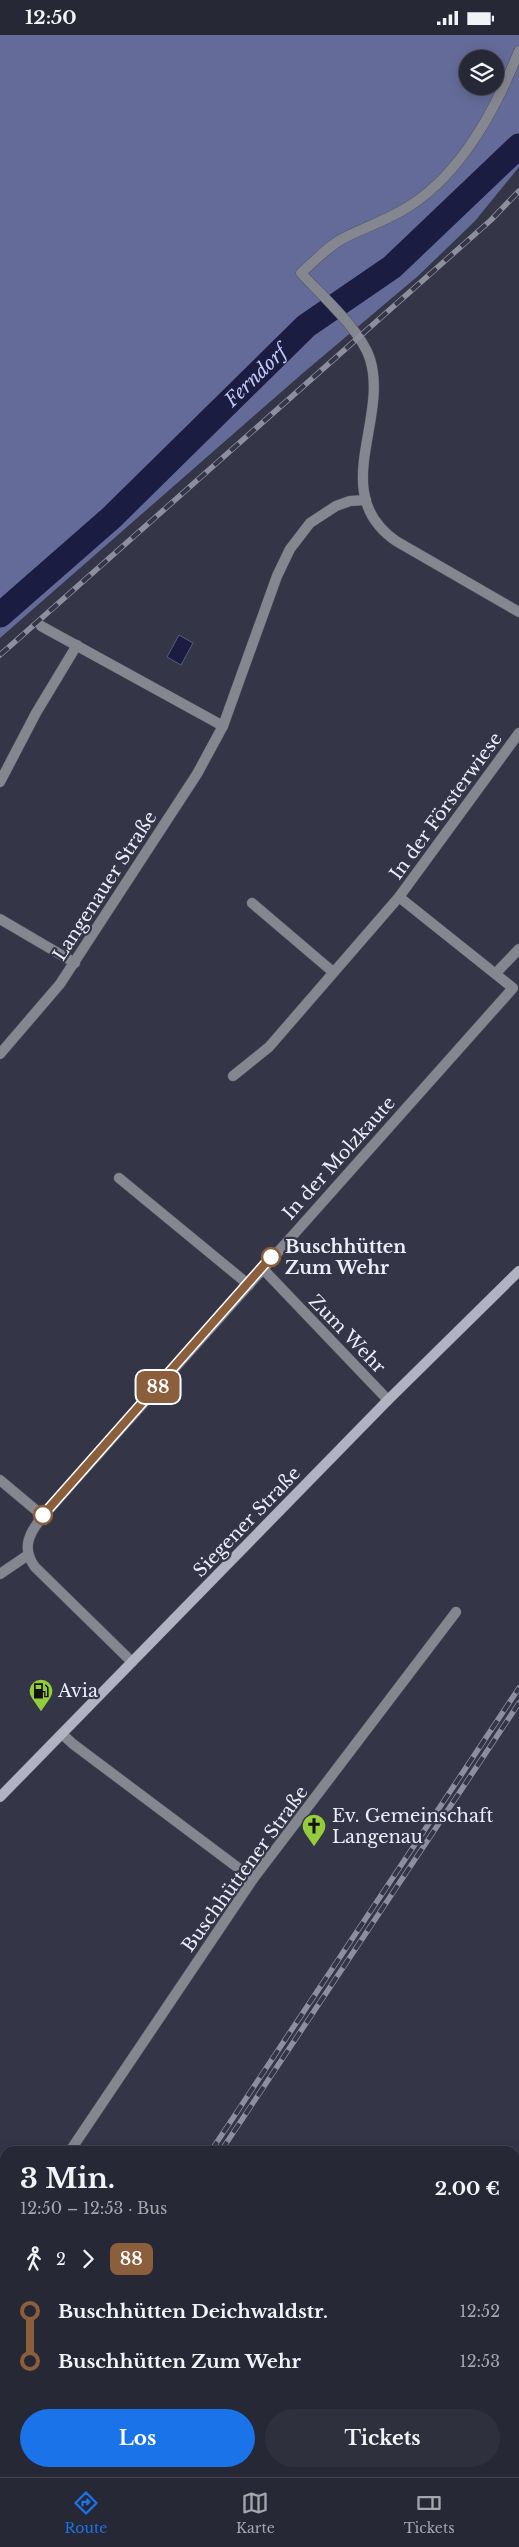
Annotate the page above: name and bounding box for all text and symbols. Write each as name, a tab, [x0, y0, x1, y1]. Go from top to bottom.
text: 12:50	[25, 6, 77, 29]
map controls	[459, 50, 504, 95]
button: layers	[459, 50, 504, 95]
water label: Ferndorf	[219, 337, 295, 412]
street label: In der Försterwiese	[385, 728, 507, 884]
street label: Langenauer Straße	[48, 807, 162, 965]
street label: In der Molzkaute	[278, 1092, 400, 1224]
place label: Buschhütten Zum Wehr	[285, 1236, 406, 1279]
marker: Buschhütten Zum Wehr	[261, 1247, 281, 1267]
street label: Zum Wehr	[304, 1290, 390, 1378]
line badge: 88	[136, 1371, 180, 1403]
text: 88	[147, 1376, 169, 1398]
street label: Siegener Straße	[189, 1462, 305, 1582]
unlabelled marker	[33, 1505, 53, 1525]
fuel station icon: Avia	[28, 1678, 54, 1712]
place label: Avia	[57, 1680, 98, 1702]
street label: Buschhüttener Straße	[177, 1782, 313, 1956]
place label: Ev. Gemeinschaft Langenau	[332, 1805, 493, 1848]
church icon: Ev. Gemeinschaft Langenau	[301, 1813, 327, 1847]
text: 3 Min.	[20, 2161, 115, 2196]
text: 2.00 €	[435, 2177, 500, 2200]
text: 12:50 – 12:53 · Bus	[20, 2198, 167, 2218]
icon: walk	[20, 2245, 48, 2273]
icon: forward	[74, 2245, 102, 2273]
text: 88	[120, 2248, 143, 2270]
text: 2	[56, 2249, 66, 2269]
text: Buschhütten Deichwaldstr.	[58, 2300, 328, 2323]
text: 12:52	[460, 2301, 500, 2321]
text: Buschhütten Zum Wehr	[58, 2350, 301, 2373]
text: 12:53	[460, 2351, 500, 2371]
button: Los	[20, 2409, 255, 2467]
button: Tickets	[265, 2409, 500, 2467]
tab: Route	[64, 2489, 107, 2537]
tab: Karte	[236, 2489, 275, 2537]
tab: Tickets	[404, 2489, 455, 2537]

